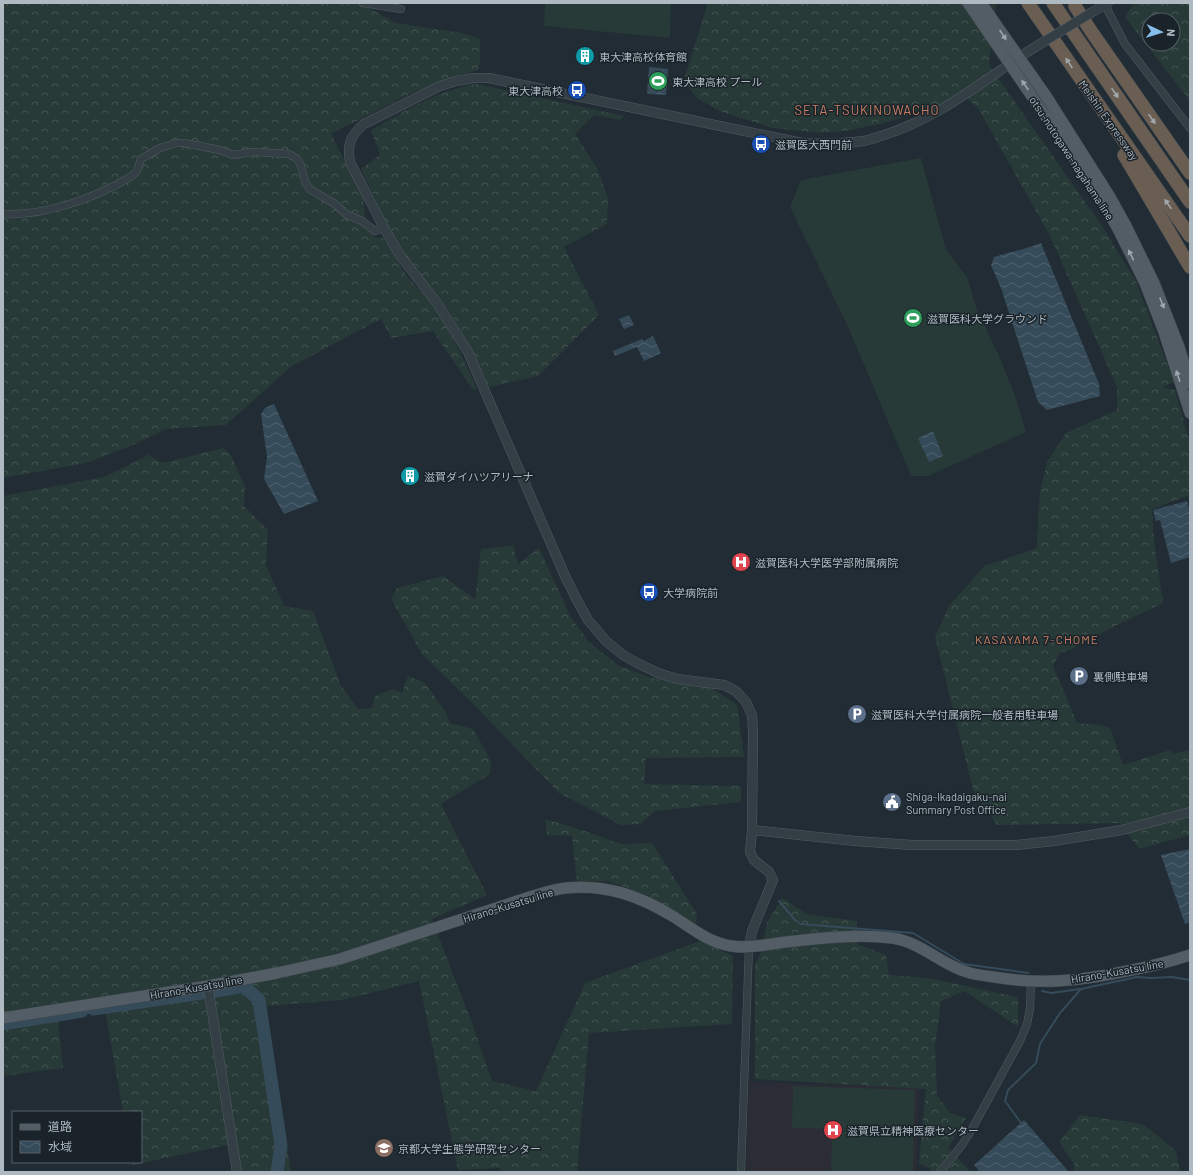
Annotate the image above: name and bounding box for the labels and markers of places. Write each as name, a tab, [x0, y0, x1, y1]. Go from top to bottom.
building icon: 東大津高校体育館	[574, 45, 596, 67]
place label: 東大津高校体育館	[599, 50, 687, 63]
sports icon: 東大津高校 プール	[647, 70, 669, 92]
place label: 東大津高校 プール	[672, 75, 762, 88]
bus stop icon: 東大津高校	[566, 79, 588, 101]
place label: 東大津高校	[508, 84, 563, 97]
bus stop icon: 滋賀医大西門前	[750, 133, 772, 155]
place label: 滋賀医大西門前	[775, 138, 852, 151]
sports icon: 滋賀医科大学グラウンド	[902, 307, 924, 329]
place label: 滋賀医科大学グラウンド	[927, 312, 1048, 325]
building icon: 滋賀ダイハツアリーナ	[399, 465, 421, 487]
place label: 滋賀ダイハツアリーナ	[424, 470, 534, 483]
hospital icon: 滋賀医科大学医学部附属病院	[730, 551, 752, 573]
place label: 滋賀医科大学医学部附属病院	[755, 556, 898, 569]
bus stop icon: 大学病院前	[638, 581, 660, 603]
place label: 大学病院前	[663, 586, 718, 599]
parking icon: 裏側駐車場	[1068, 665, 1090, 687]
place label: 裏側駐車場	[1093, 670, 1148, 683]
parking icon: 滋賀医科大学付属病院一般者用駐車場	[846, 703, 868, 725]
place label: 滋賀医科大学付属病院一般者用駐車場	[871, 708, 1058, 721]
place label: Shiga-Ikadaigaku-nai Summary Post Office	[906, 790, 1007, 816]
public building icon: Shiga-Ikadaigaku-nai Summary Post Office	[881, 791, 903, 813]
hospital icon: 滋賀県立精神医療センター	[822, 1119, 844, 1141]
place label: 滋賀県立精神医療センター	[847, 1124, 979, 1137]
school or university icon: 京都大学生態学研究センター	[373, 1137, 395, 1159]
place label: 京都大学生態学研究センター	[398, 1142, 541, 1155]

